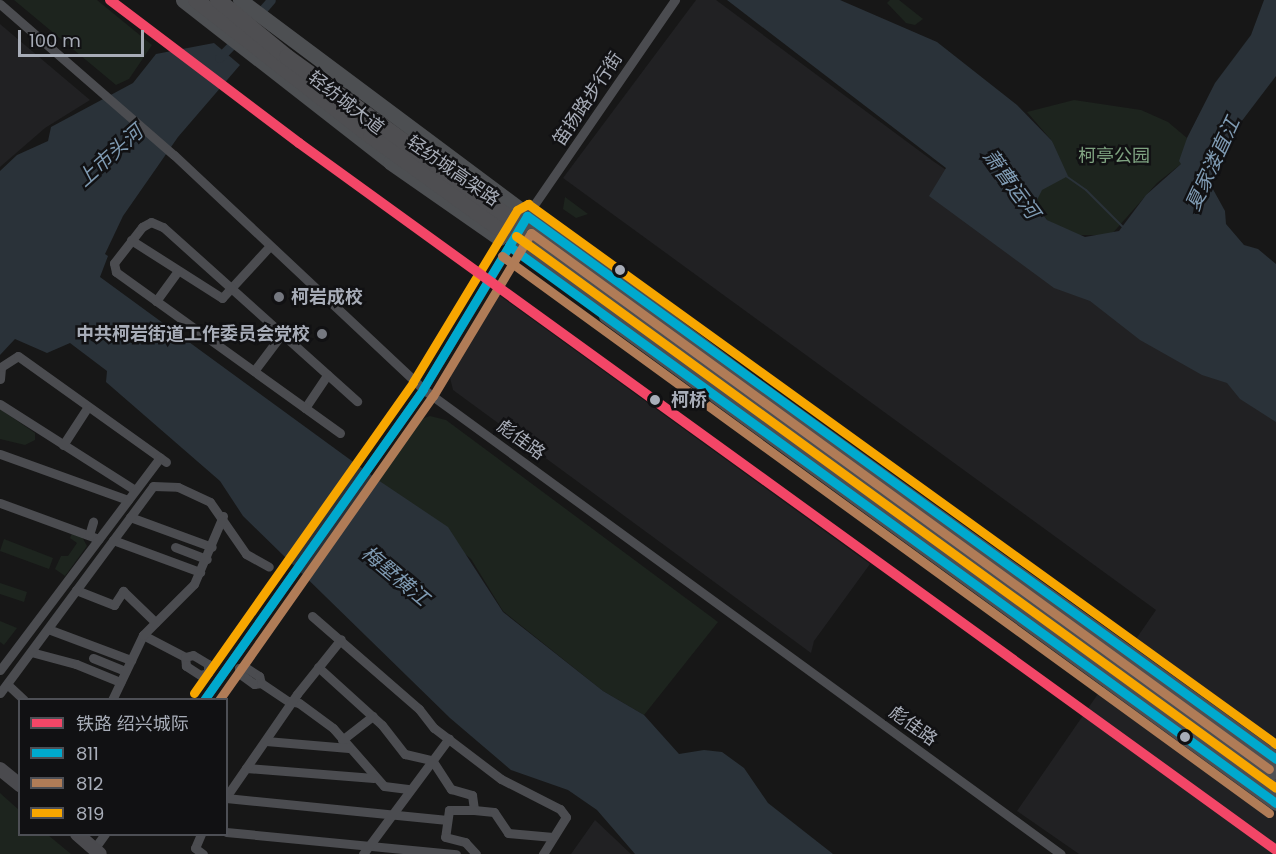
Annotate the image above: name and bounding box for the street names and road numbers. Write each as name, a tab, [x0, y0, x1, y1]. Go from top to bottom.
street label: 笛扬路步行街	[549, 48, 627, 150]
street label: 轻纺城大道	[304, 67, 388, 139]
street label: 轻纺城高架路	[403, 131, 503, 211]
street label: 彪佳路	[493, 415, 549, 465]
street label: 彪佳路	[885, 701, 941, 751]

